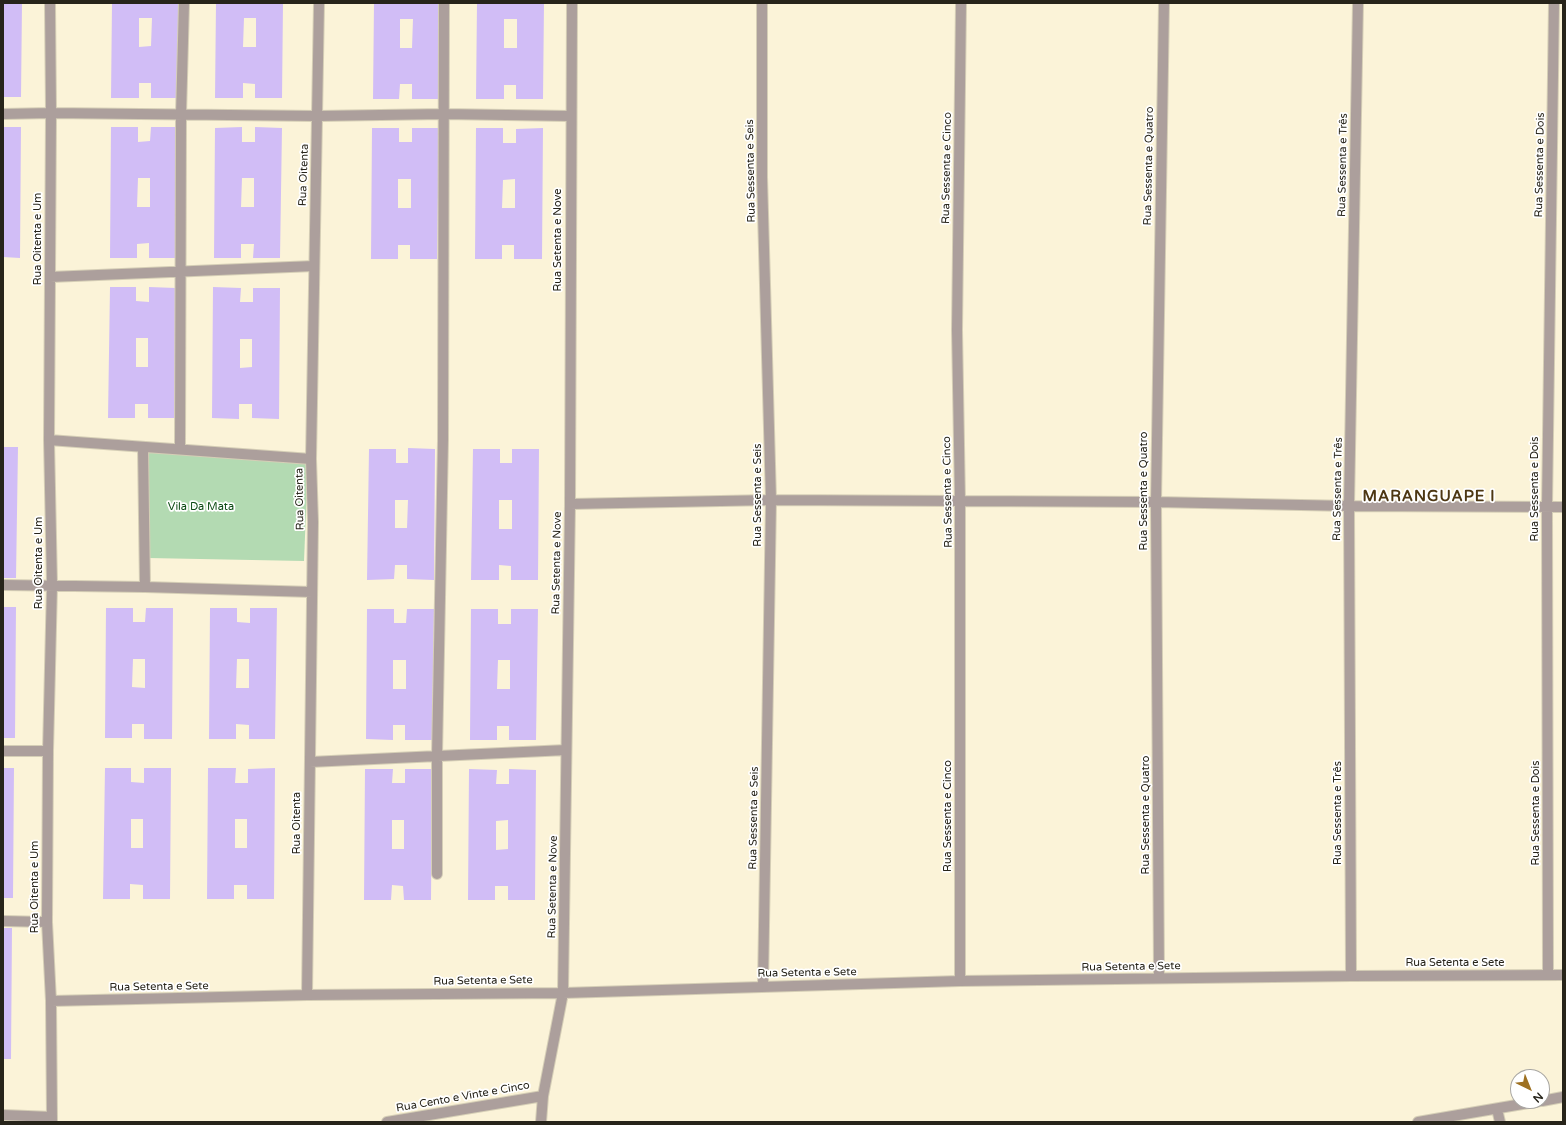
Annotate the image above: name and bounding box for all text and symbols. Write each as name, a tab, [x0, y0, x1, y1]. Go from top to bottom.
street label: Rua Sessenta e Quatro	[1141, 106, 1157, 226]
street label: Rua Sessenta e Cinco	[939, 112, 955, 224]
street label: Rua Sessenta e Dois	[1532, 112, 1548, 218]
street label: Rua Sessenta e Três	[1335, 113, 1351, 217]
street label: Rua Sessenta e Seis	[743, 119, 759, 223]
street label: Rua Oitenta	[296, 144, 312, 206]
street label: Rua Setenta e Nove	[551, 188, 565, 292]
street label: Rua Oitenta e Um	[31, 193, 45, 285]
street label: Rua Sessenta e Quatro	[1137, 432, 1151, 550]
street label: Rua Sessenta e Cinco	[940, 436, 956, 548]
street label: Rua Sessenta e Dois	[1528, 436, 1542, 542]
street label: Rua Sessenta e Três	[1330, 437, 1346, 541]
street label: Rua Sessenta e Seis	[751, 443, 765, 547]
street label: Rua Oitenta	[293, 468, 307, 530]
district label: MARANGUAPE I	[1362, 488, 1496, 506]
park label: Vila Da Mata	[168, 500, 234, 514]
street label: Rua Setenta e Nove	[550, 511, 564, 615]
street label: Rua Oitenta e Um	[32, 517, 46, 609]
street label: Rua Sessenta e Quatro	[1139, 756, 1153, 874]
street label: Rua Sessenta e Cinco	[941, 760, 955, 872]
street label: Rua Sessenta e Dois	[1529, 760, 1543, 866]
street label: Rua Sessenta e Três	[1331, 761, 1345, 865]
street label: Rua Sessenta e Seis	[746, 766, 762, 870]
street label: Rua Oitenta	[290, 792, 304, 854]
street label: Rua Setenta e Nove	[546, 835, 560, 939]
street label: Rua Oitenta e Um	[28, 841, 42, 933]
street label: Rua Setenta e Sete	[1405, 956, 1505, 970]
street label: Rua Setenta e Sete	[1081, 960, 1181, 974]
street label: Rua Setenta e Sete	[757, 966, 857, 980]
street label: Rua Setenta e Sete	[433, 974, 533, 988]
street label: Rua Setenta e Sete	[109, 980, 209, 994]
north arrow	[1510, 1069, 1550, 1109]
street label: Rua Cento e Vinte e Cinco	[395, 1079, 531, 1115]
text: N	[1530, 1090, 1546, 1105]

